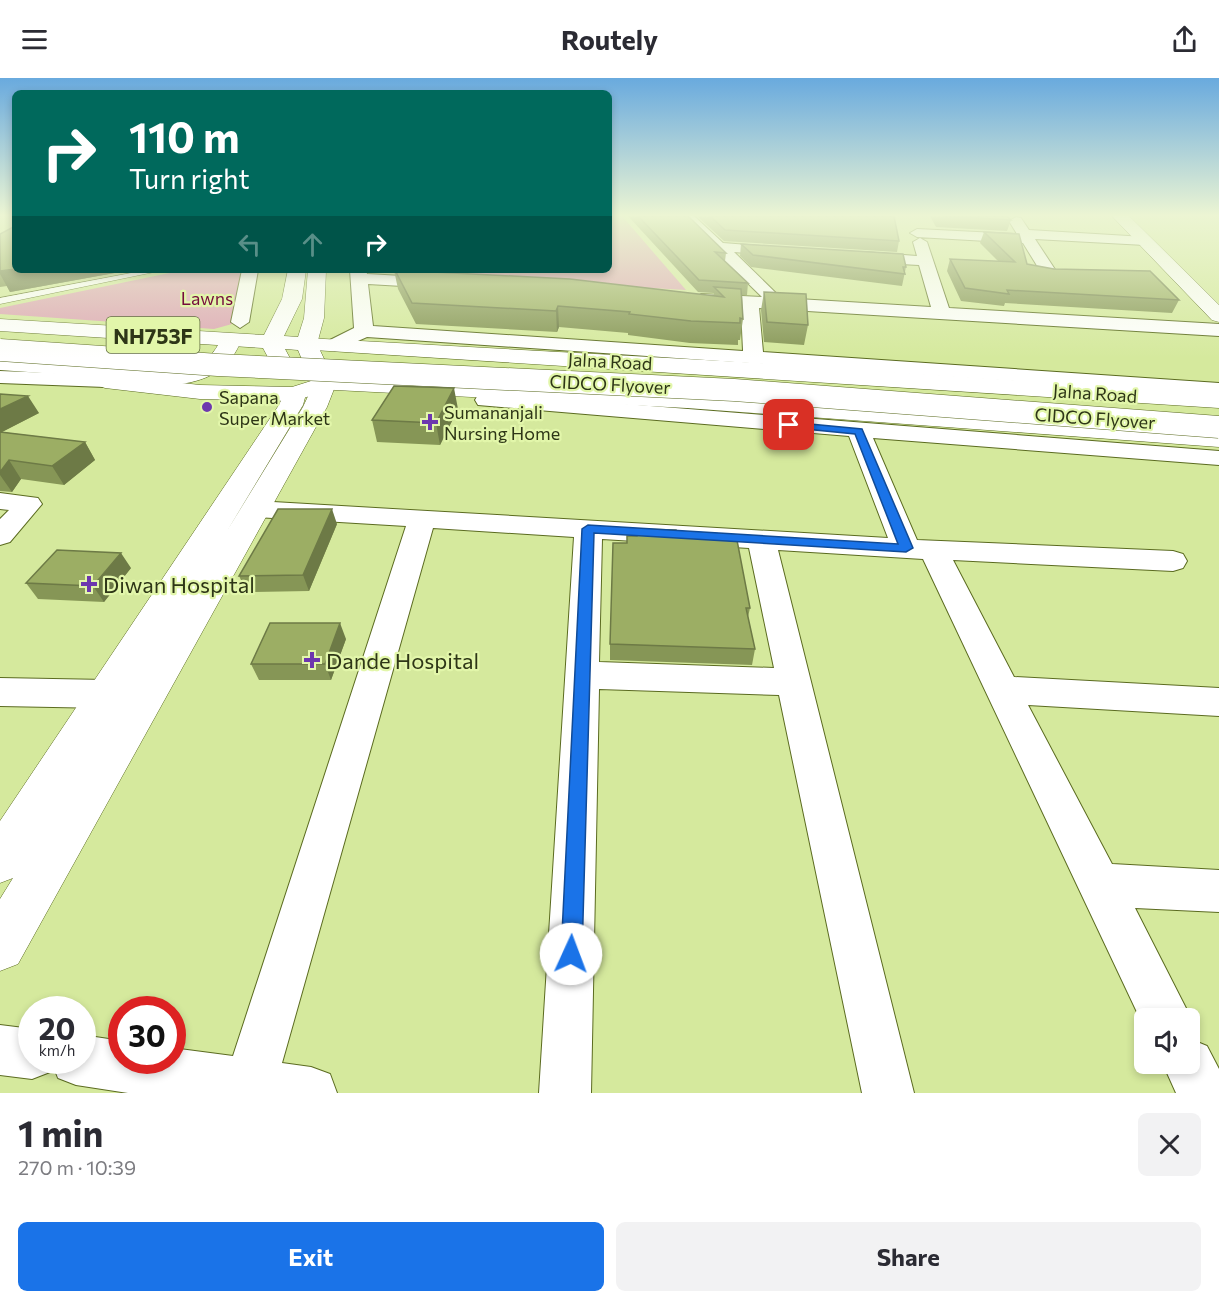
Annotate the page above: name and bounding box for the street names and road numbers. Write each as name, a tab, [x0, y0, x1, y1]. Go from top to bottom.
road number: NH753F	[106, 317, 200, 353]
street label: Jalna Road	[567, 348, 653, 374]
street label: CIDCO Flyover	[549, 370, 671, 398]
street label: Jalna Road	[1052, 379, 1138, 407]
street label: CIDCO Flyover	[1034, 403, 1156, 433]

